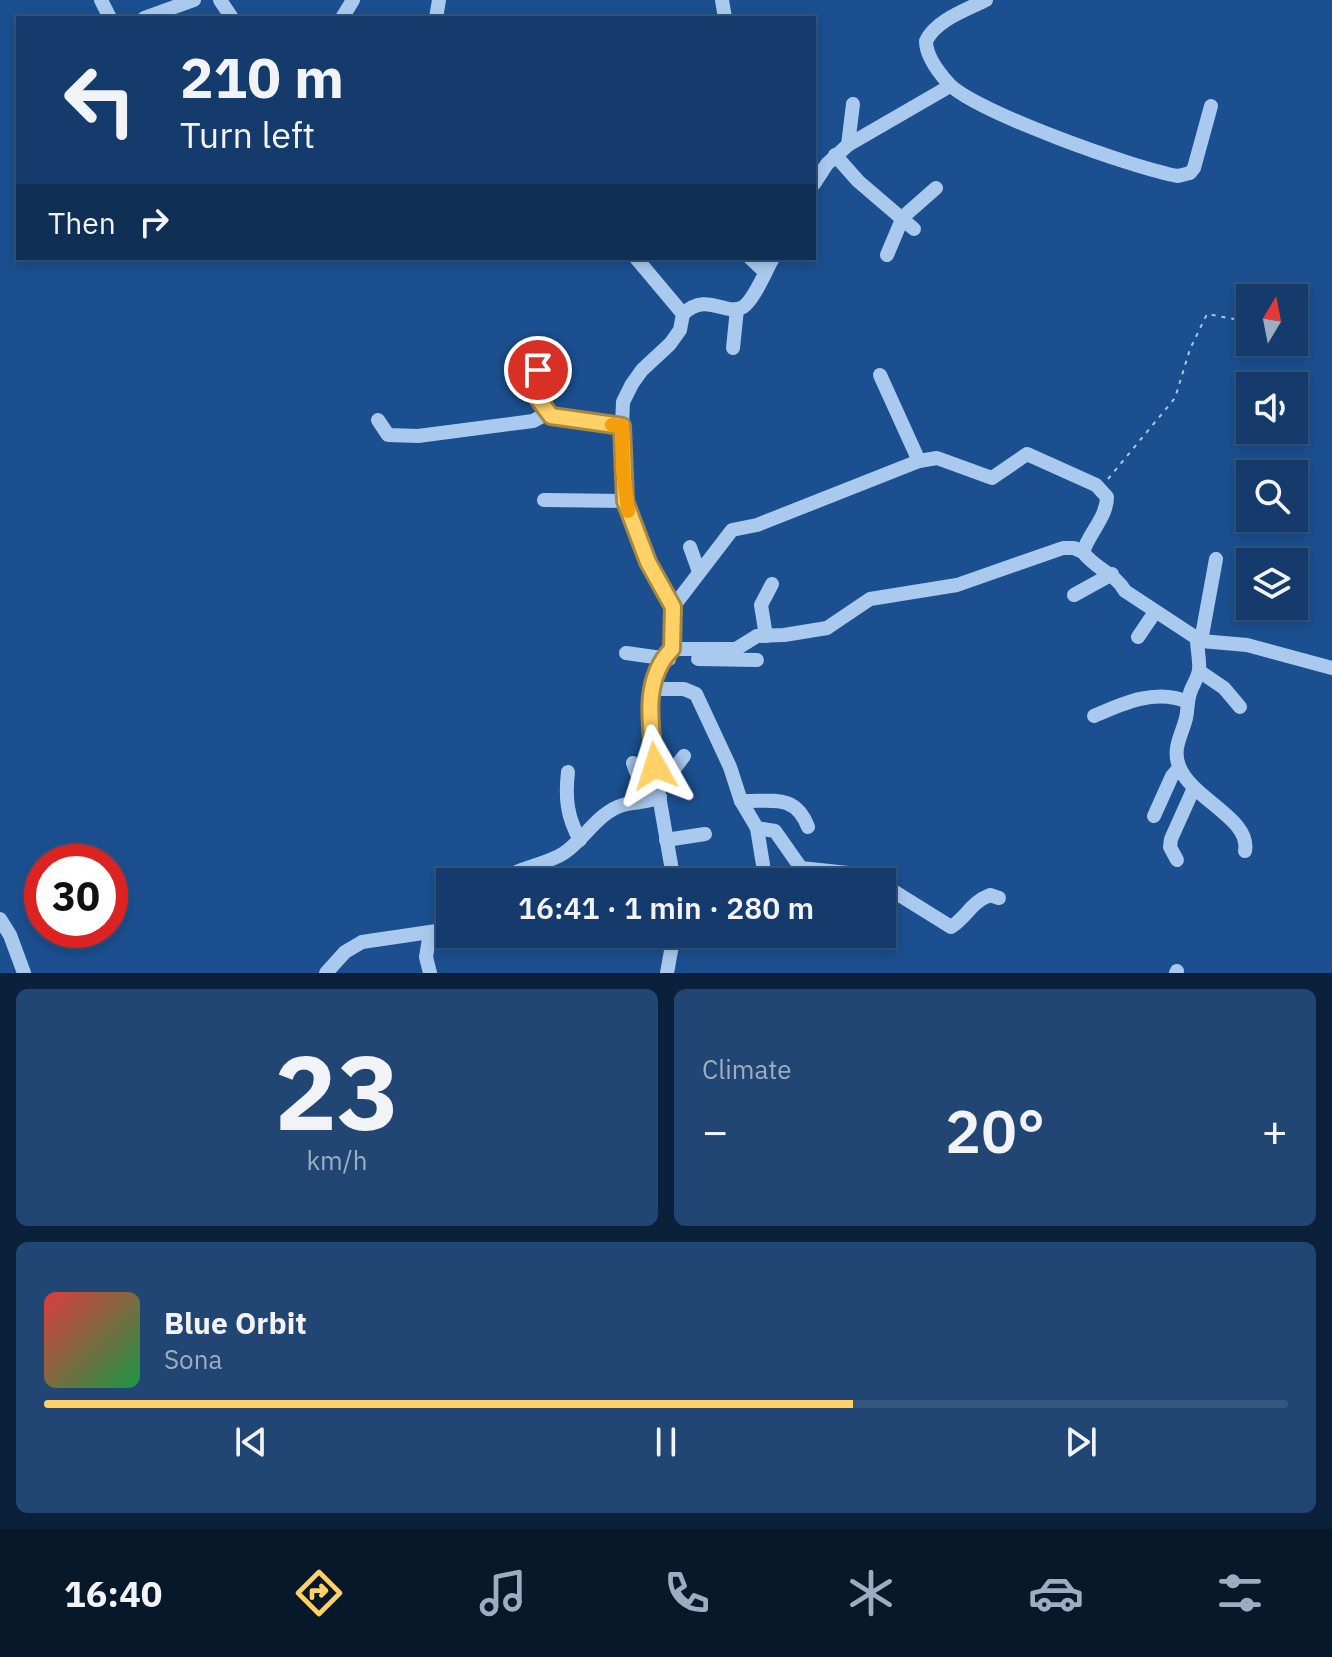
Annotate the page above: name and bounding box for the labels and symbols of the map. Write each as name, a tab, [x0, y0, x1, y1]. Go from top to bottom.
north arrow	[1236, 284, 1308, 356]
pin	[504, 336, 572, 404]
position arrow	[613, 724, 697, 808]
speed limit sign: 30	[24, 844, 128, 948]

